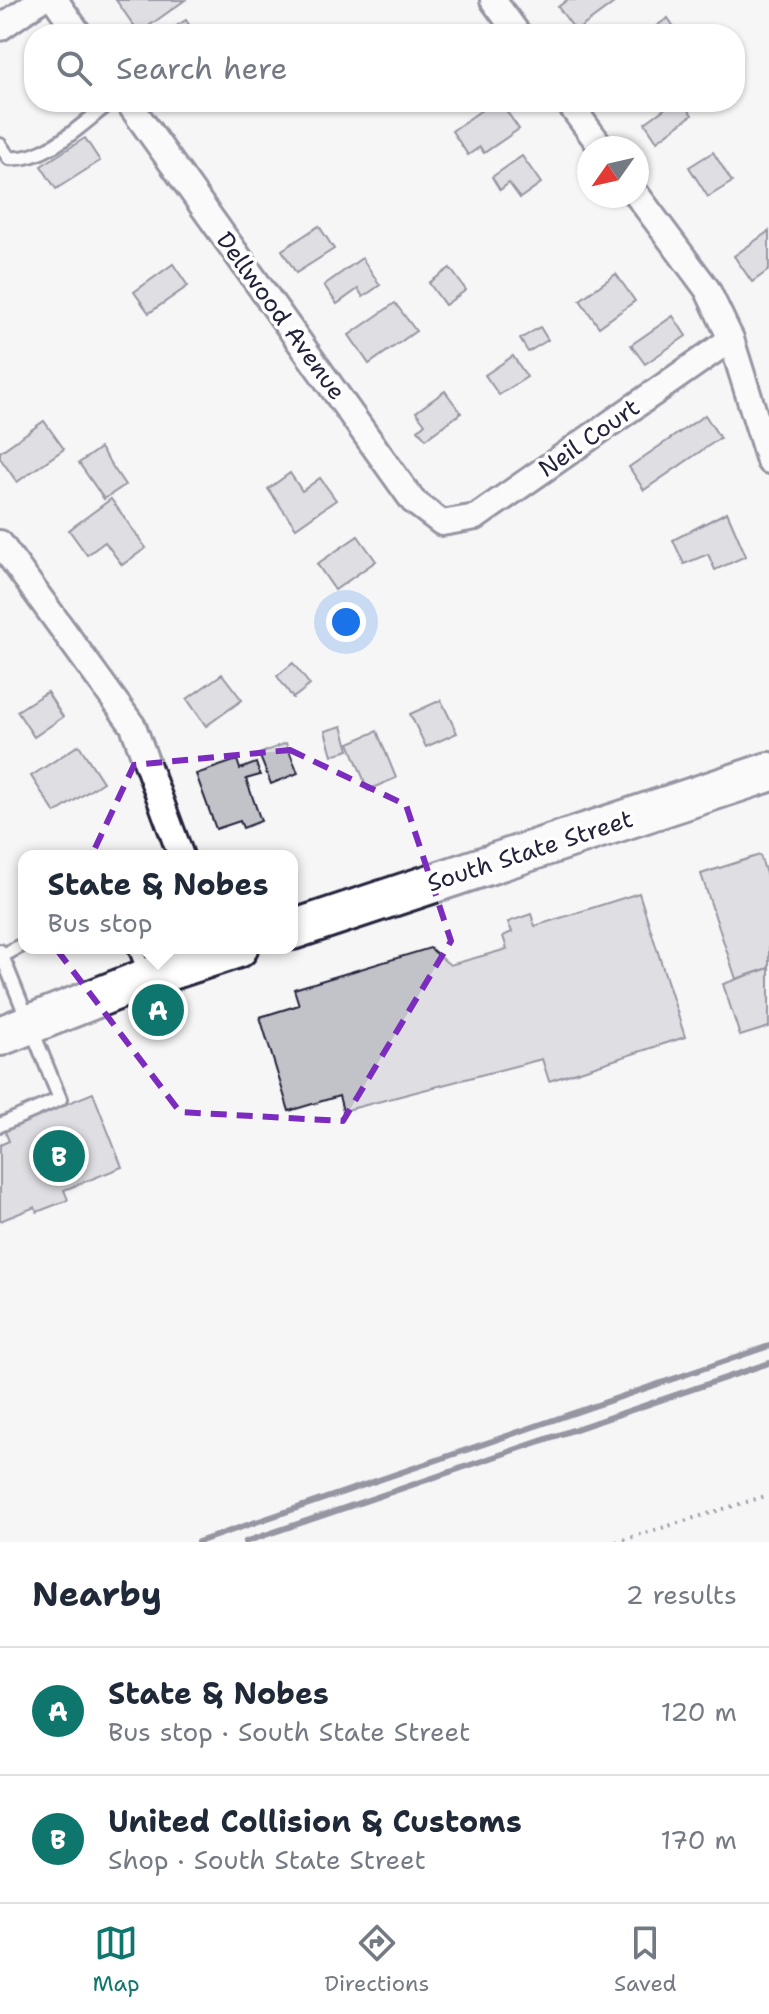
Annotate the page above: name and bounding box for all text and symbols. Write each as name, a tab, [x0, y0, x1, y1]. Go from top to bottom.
search box	[24, 24, 745, 112]
icon: search	[52, 46, 96, 90]
text: Search here	[116, 48, 287, 89]
north arrow	[577, 136, 649, 208]
street label: Dellwood Avenue	[209, 225, 353, 407]
street label: Neil Court	[532, 391, 646, 485]
your location	[326, 602, 366, 642]
street label: South State Street	[423, 803, 637, 899]
popup	[18, 850, 298, 954]
text: State & Nobes	[48, 864, 268, 905]
text: Bus stop	[48, 905, 153, 940]
pin: A	[132, 980, 184, 1040]
pin: B	[33, 1126, 85, 1186]
text: Nearby	[32, 1571, 162, 1617]
text: 2 results	[625, 1577, 737, 1612]
text: State & Nobes	[108, 1673, 329, 1714]
text: A	[48, 1694, 68, 1729]
text: 120 m	[661, 1694, 737, 1729]
text: Bus stop · South State Street	[108, 1714, 470, 1749]
text: United Collision & Customs	[108, 1801, 522, 1842]
text: B	[50, 1822, 66, 1857]
text: 170 m	[660, 1822, 737, 1857]
text: Shop · South State Street	[108, 1842, 426, 1877]
tab: Map	[92, 1921, 140, 1998]
tab: Directions	[324, 1921, 429, 1998]
tab: Saved	[614, 1921, 677, 1998]

